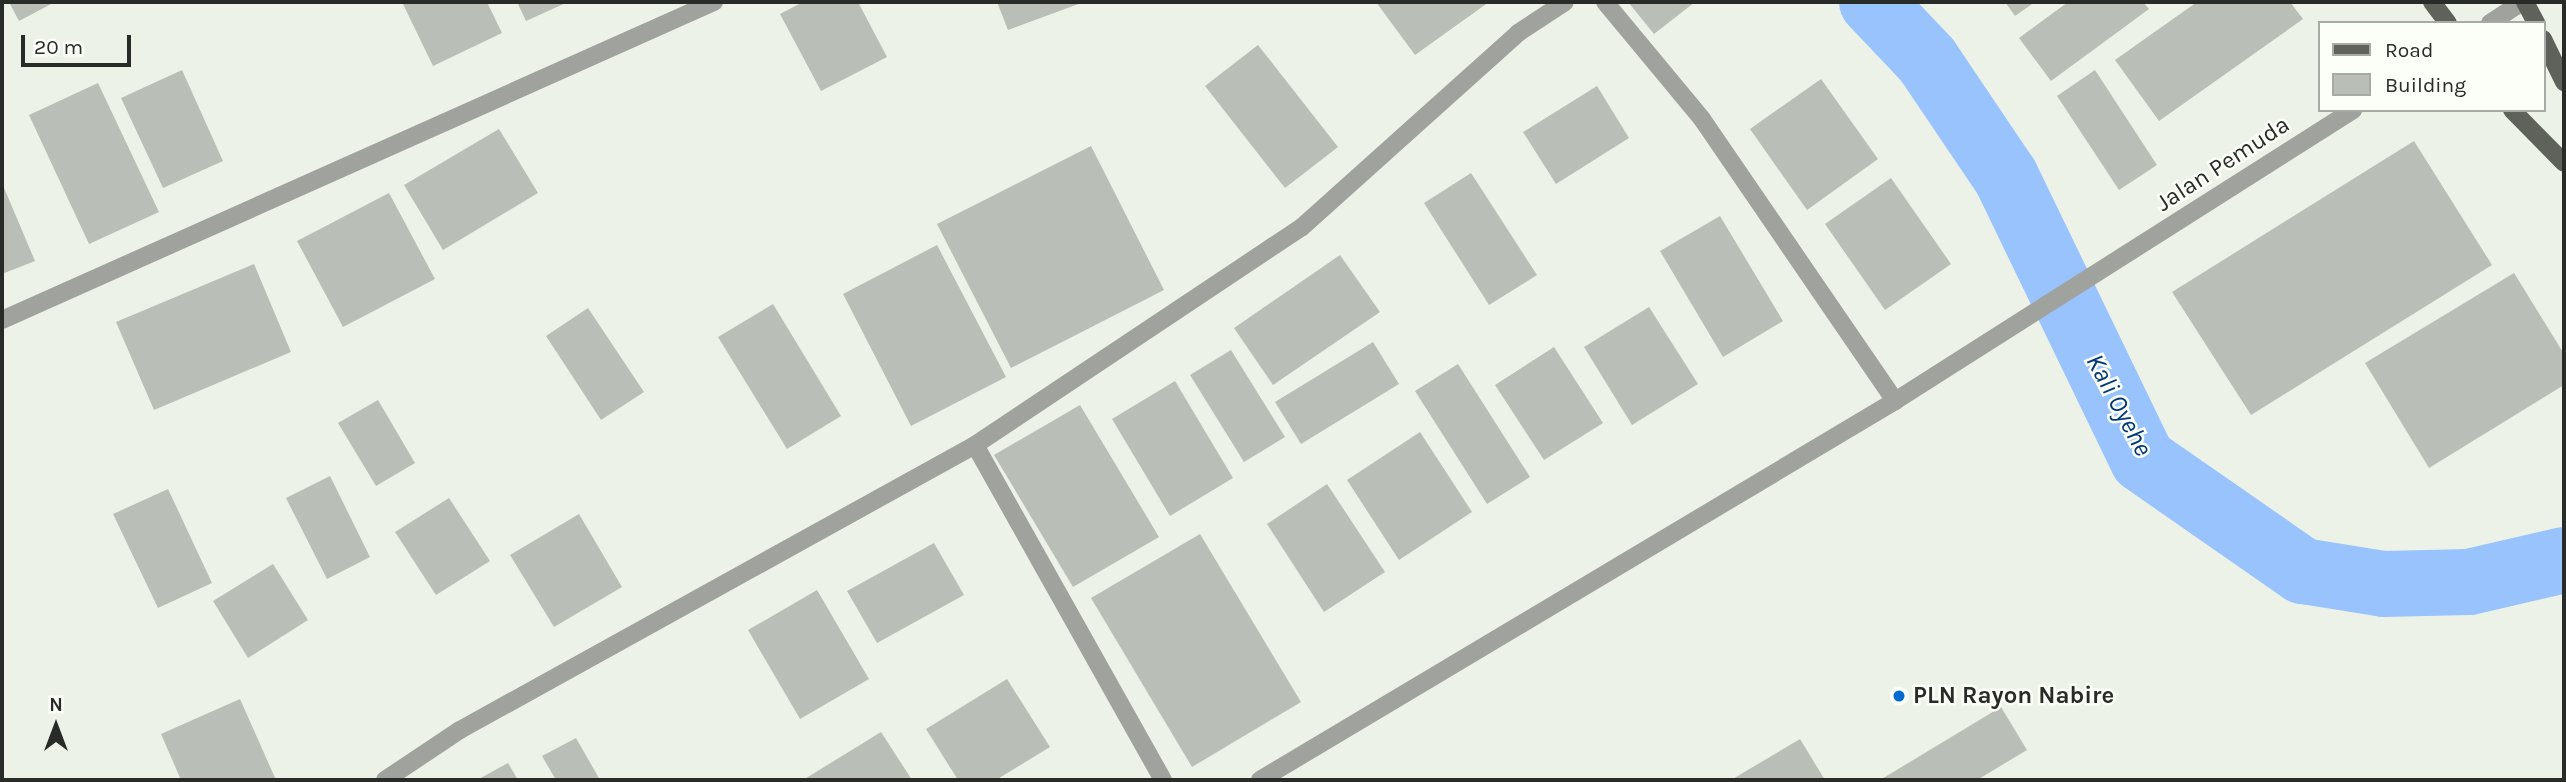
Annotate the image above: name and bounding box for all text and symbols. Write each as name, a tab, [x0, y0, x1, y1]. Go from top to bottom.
scale bar	[24, 21, 135, 65]
legend	[2318, 21, 2545, 112]
text: 20 m	[34, 35, 83, 59]
text: Road	[2385, 38, 2433, 62]
text: Building	[2385, 73, 2466, 97]
street label: Jalan Pemuda	[2151, 110, 2295, 218]
water label: Kali Oyehe	[2079, 349, 2159, 461]
place label: PLN Rayon Nabire	[1913, 682, 2114, 710]
marker: PLN Rayon Nabire	[1891, 688, 1907, 704]
north arrow	[21, 691, 91, 761]
text: N	[49, 694, 63, 716]

